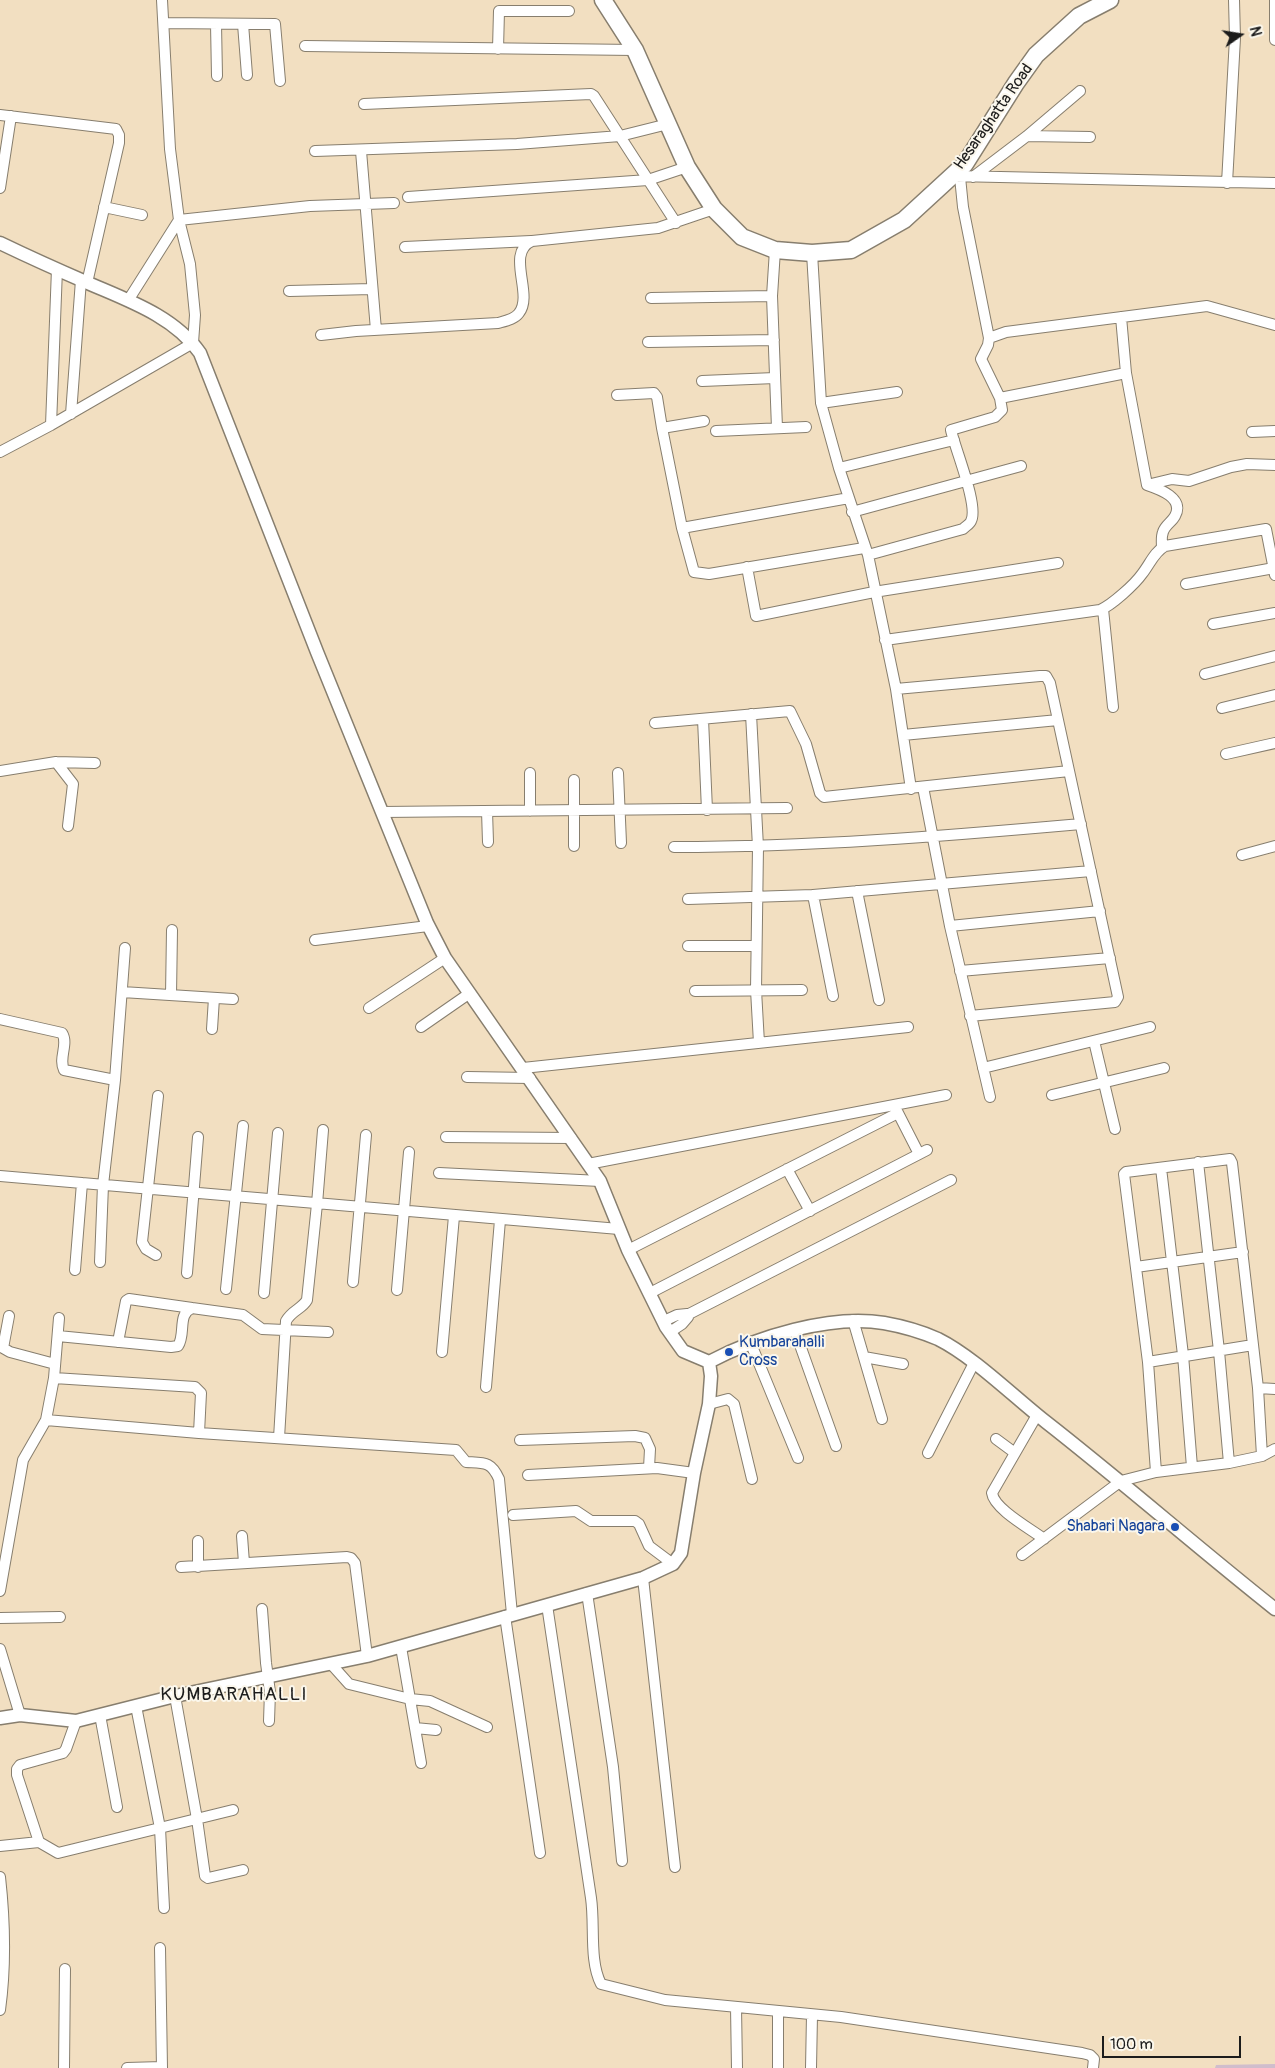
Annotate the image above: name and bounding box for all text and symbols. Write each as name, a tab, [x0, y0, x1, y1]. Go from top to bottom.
north arrow	[1215, 10, 1265, 60]
text: N	[1246, 25, 1264, 38]
street label: Hesaraghatta Road	[950, 60, 1038, 174]
place label: Kumbarahalli Cross	[739, 1333, 824, 1371]
marker: Kumbarahalli Cross	[723, 1346, 735, 1358]
place label: Shabari Nagara	[1067, 1517, 1165, 1537]
marker: Shabari Nagara	[1169, 1521, 1181, 1533]
district label: KUMBARAHALLI	[159, 1684, 309, 1706]
scale bar	[1105, 2026, 1244, 2058]
text: 100 m	[1110, 2035, 1153, 2054]

